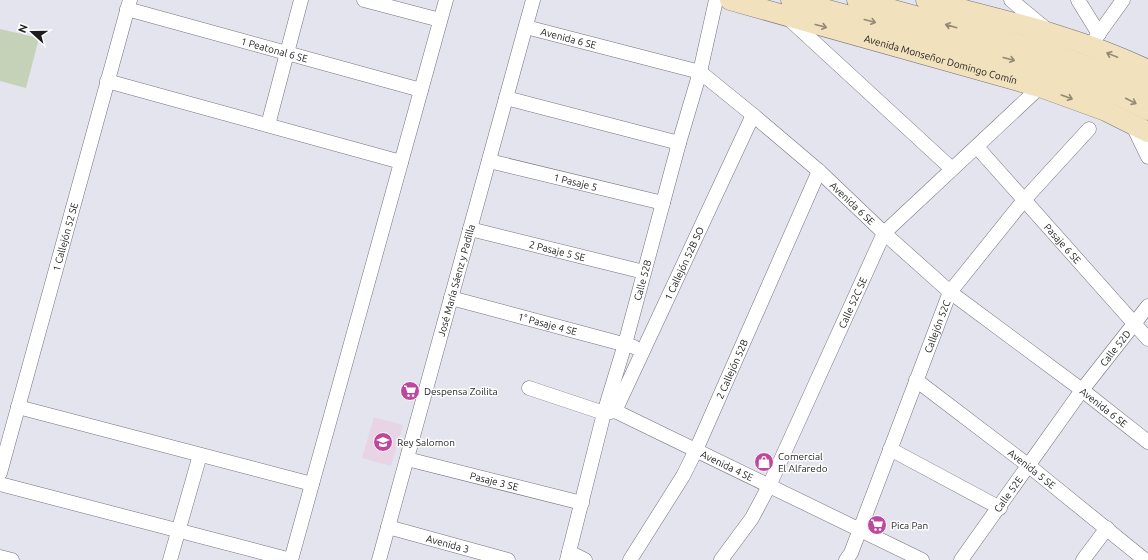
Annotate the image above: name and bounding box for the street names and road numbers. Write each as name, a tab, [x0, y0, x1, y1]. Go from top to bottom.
street label: Avenida 6 SE	[539, 26, 598, 51]
street label: Avenida Monseñor Domingo Comín	[863, 33, 1018, 86]
street label: 1 Peatonal 6 SE	[240, 36, 309, 65]
street label: 1 Pasaje 5	[553, 172, 598, 193]
street label: Avenida 6 SE	[828, 180, 877, 227]
street label: 1 Callejón 52 SE	[51, 201, 80, 272]
street label: Pasaje 6 SE	[1042, 221, 1083, 266]
street label: José María Sáenz y Padilla	[436, 223, 477, 338]
street label: 1 Callejón 52B SO	[663, 225, 706, 302]
street label: 2 Pasaje 5 SE	[528, 239, 587, 263]
street label: Calle 52B	[632, 258, 653, 302]
street label: Calle 52C SE	[836, 275, 869, 330]
street label: Callejón 52C	[922, 299, 952, 355]
street label: 1° Pasaje 4 SE	[517, 311, 579, 338]
street label: Calle 52D	[1098, 328, 1133, 369]
street label: 2 Callejón 52B	[714, 338, 750, 401]
street label: Avenida 6 SE	[1078, 386, 1130, 430]
street label: Avenida 5 SE	[1006, 447, 1058, 491]
street label: Avenida 4 SE	[699, 449, 755, 483]
street label: Pasaje 3 SE	[469, 470, 520, 493]
street label: Calle 52E	[992, 474, 1025, 514]
street label: Avenida 3	[425, 533, 470, 555]

